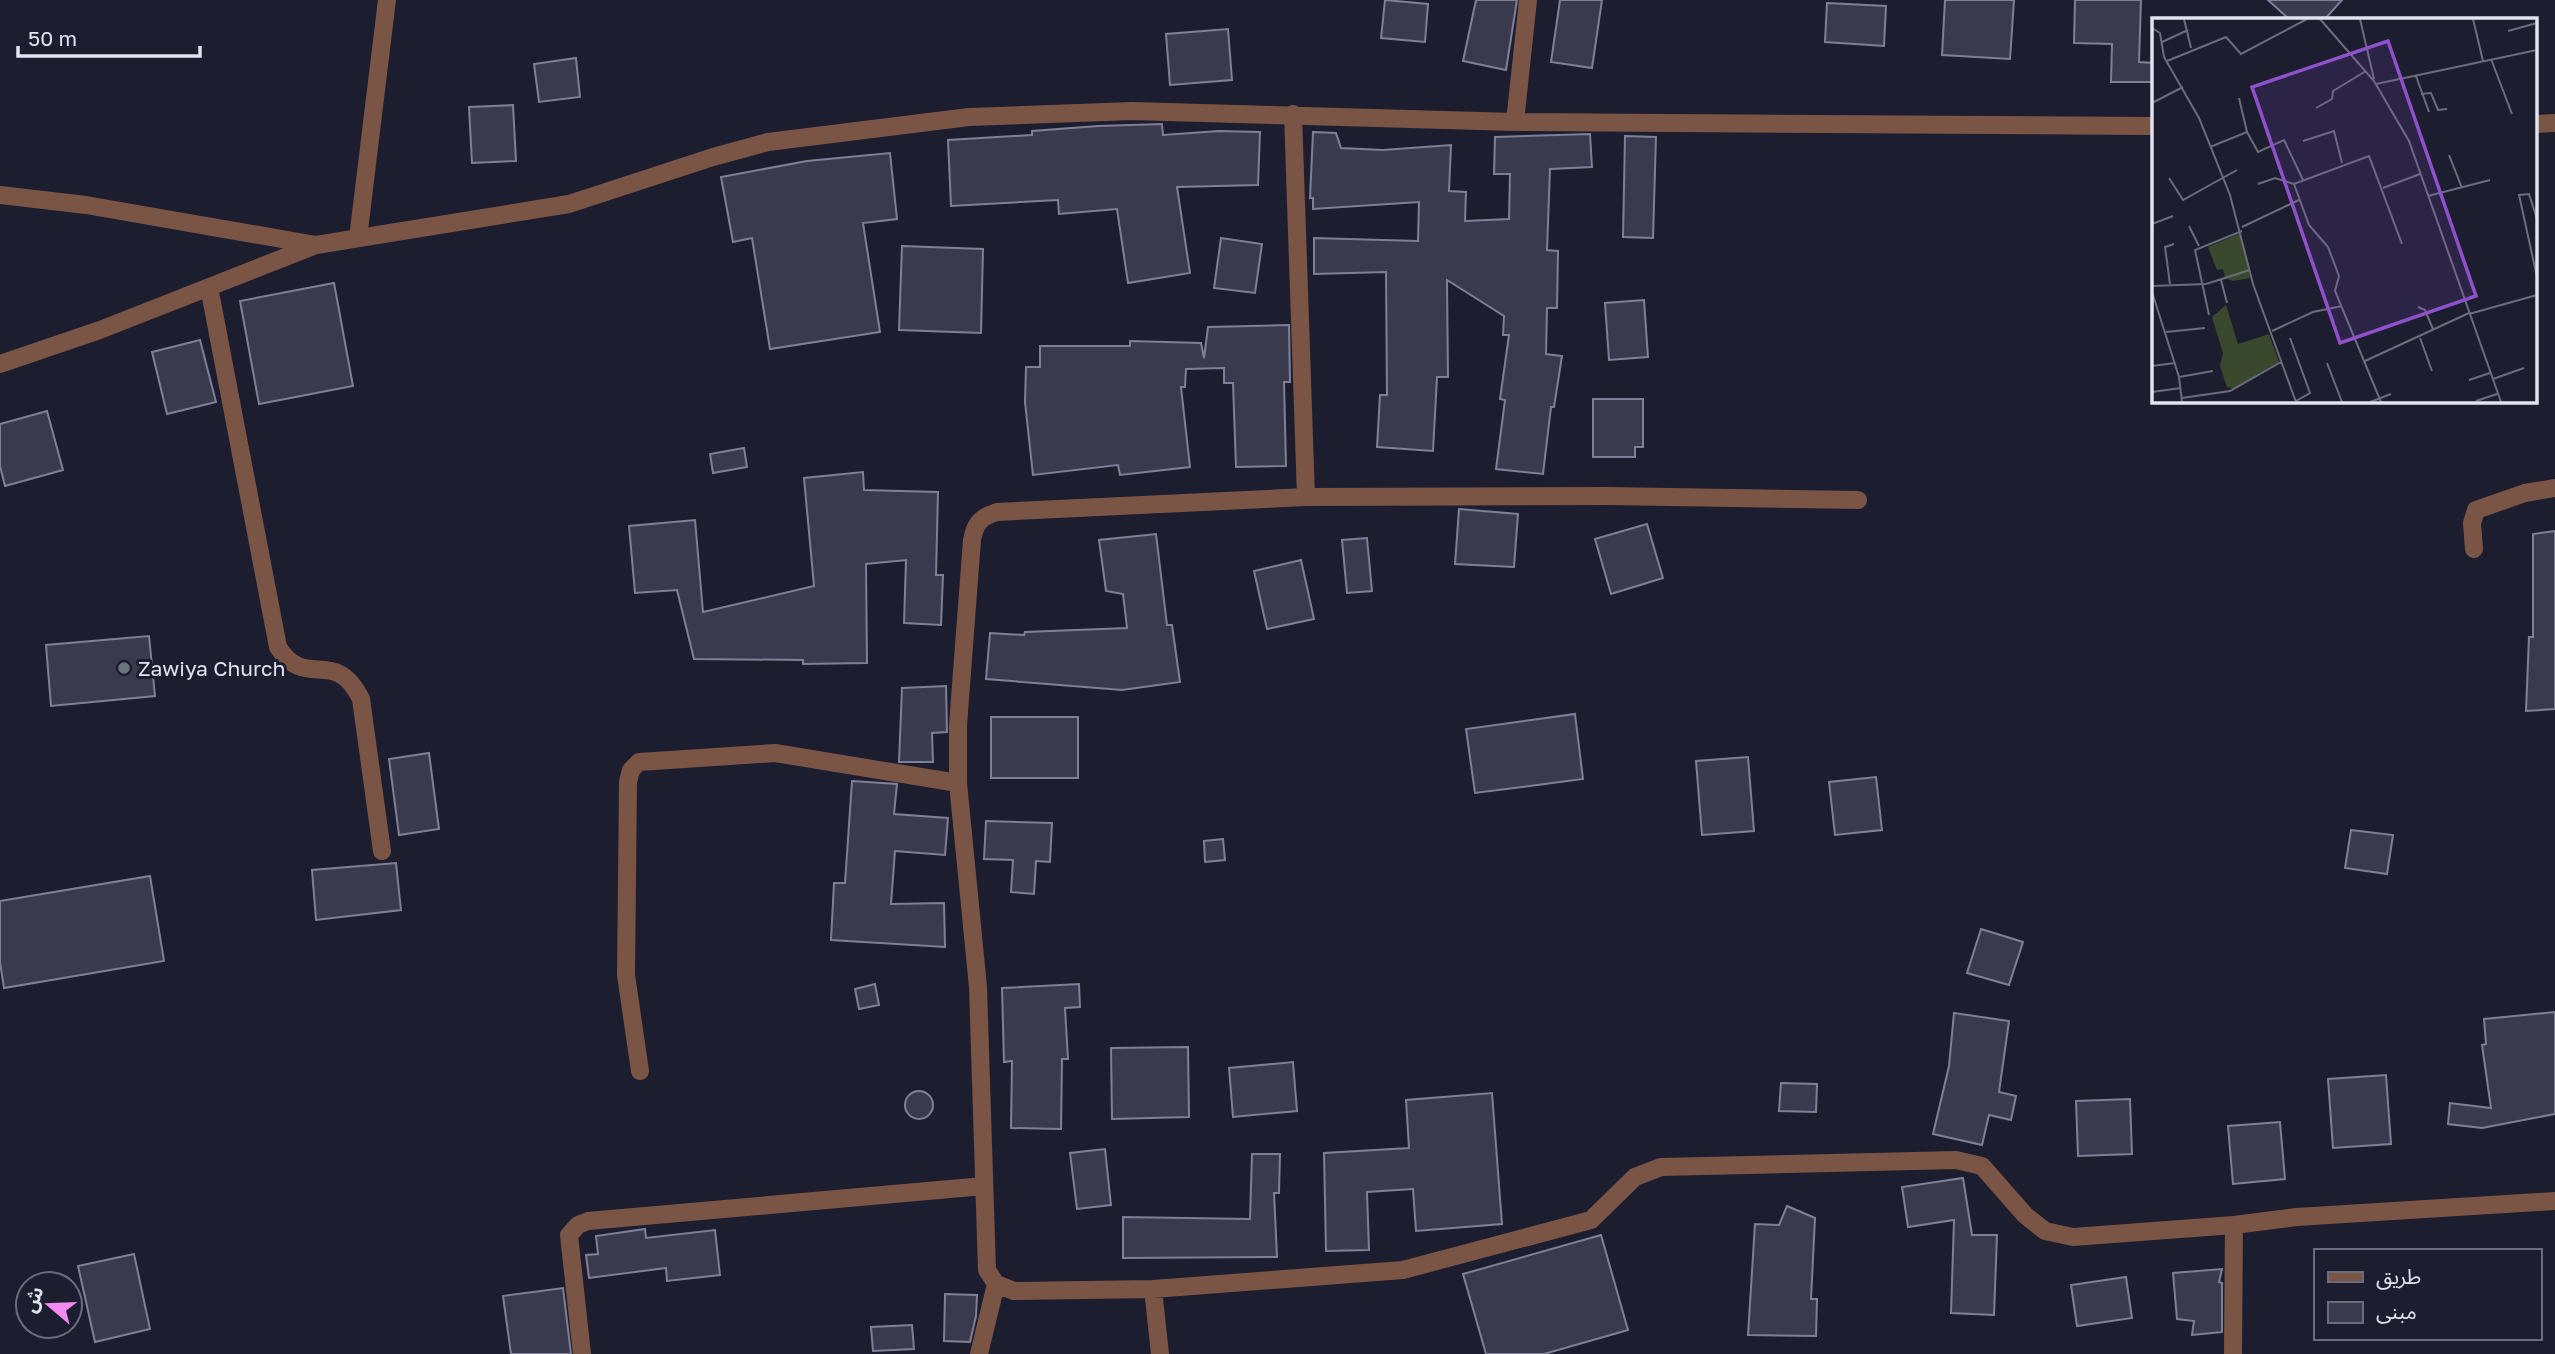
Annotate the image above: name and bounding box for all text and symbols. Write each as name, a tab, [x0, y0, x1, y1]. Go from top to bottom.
scale bar	[18, 14, 200, 58]
inset map	[2152, 18, 2538, 402]
text: 50 m	[28, 25, 77, 51]
place label: Zawiya Church	[138, 655, 285, 681]
marker: Zawiya Church	[116, 660, 132, 676]
legend	[2314, 1249, 2541, 1340]
text: طريق	[2376, 1263, 2421, 1290]
north arrow	[14, 1270, 84, 1340]
text: ش	[17, 1283, 48, 1315]
text: مبنى	[2376, 1298, 2417, 1324]

